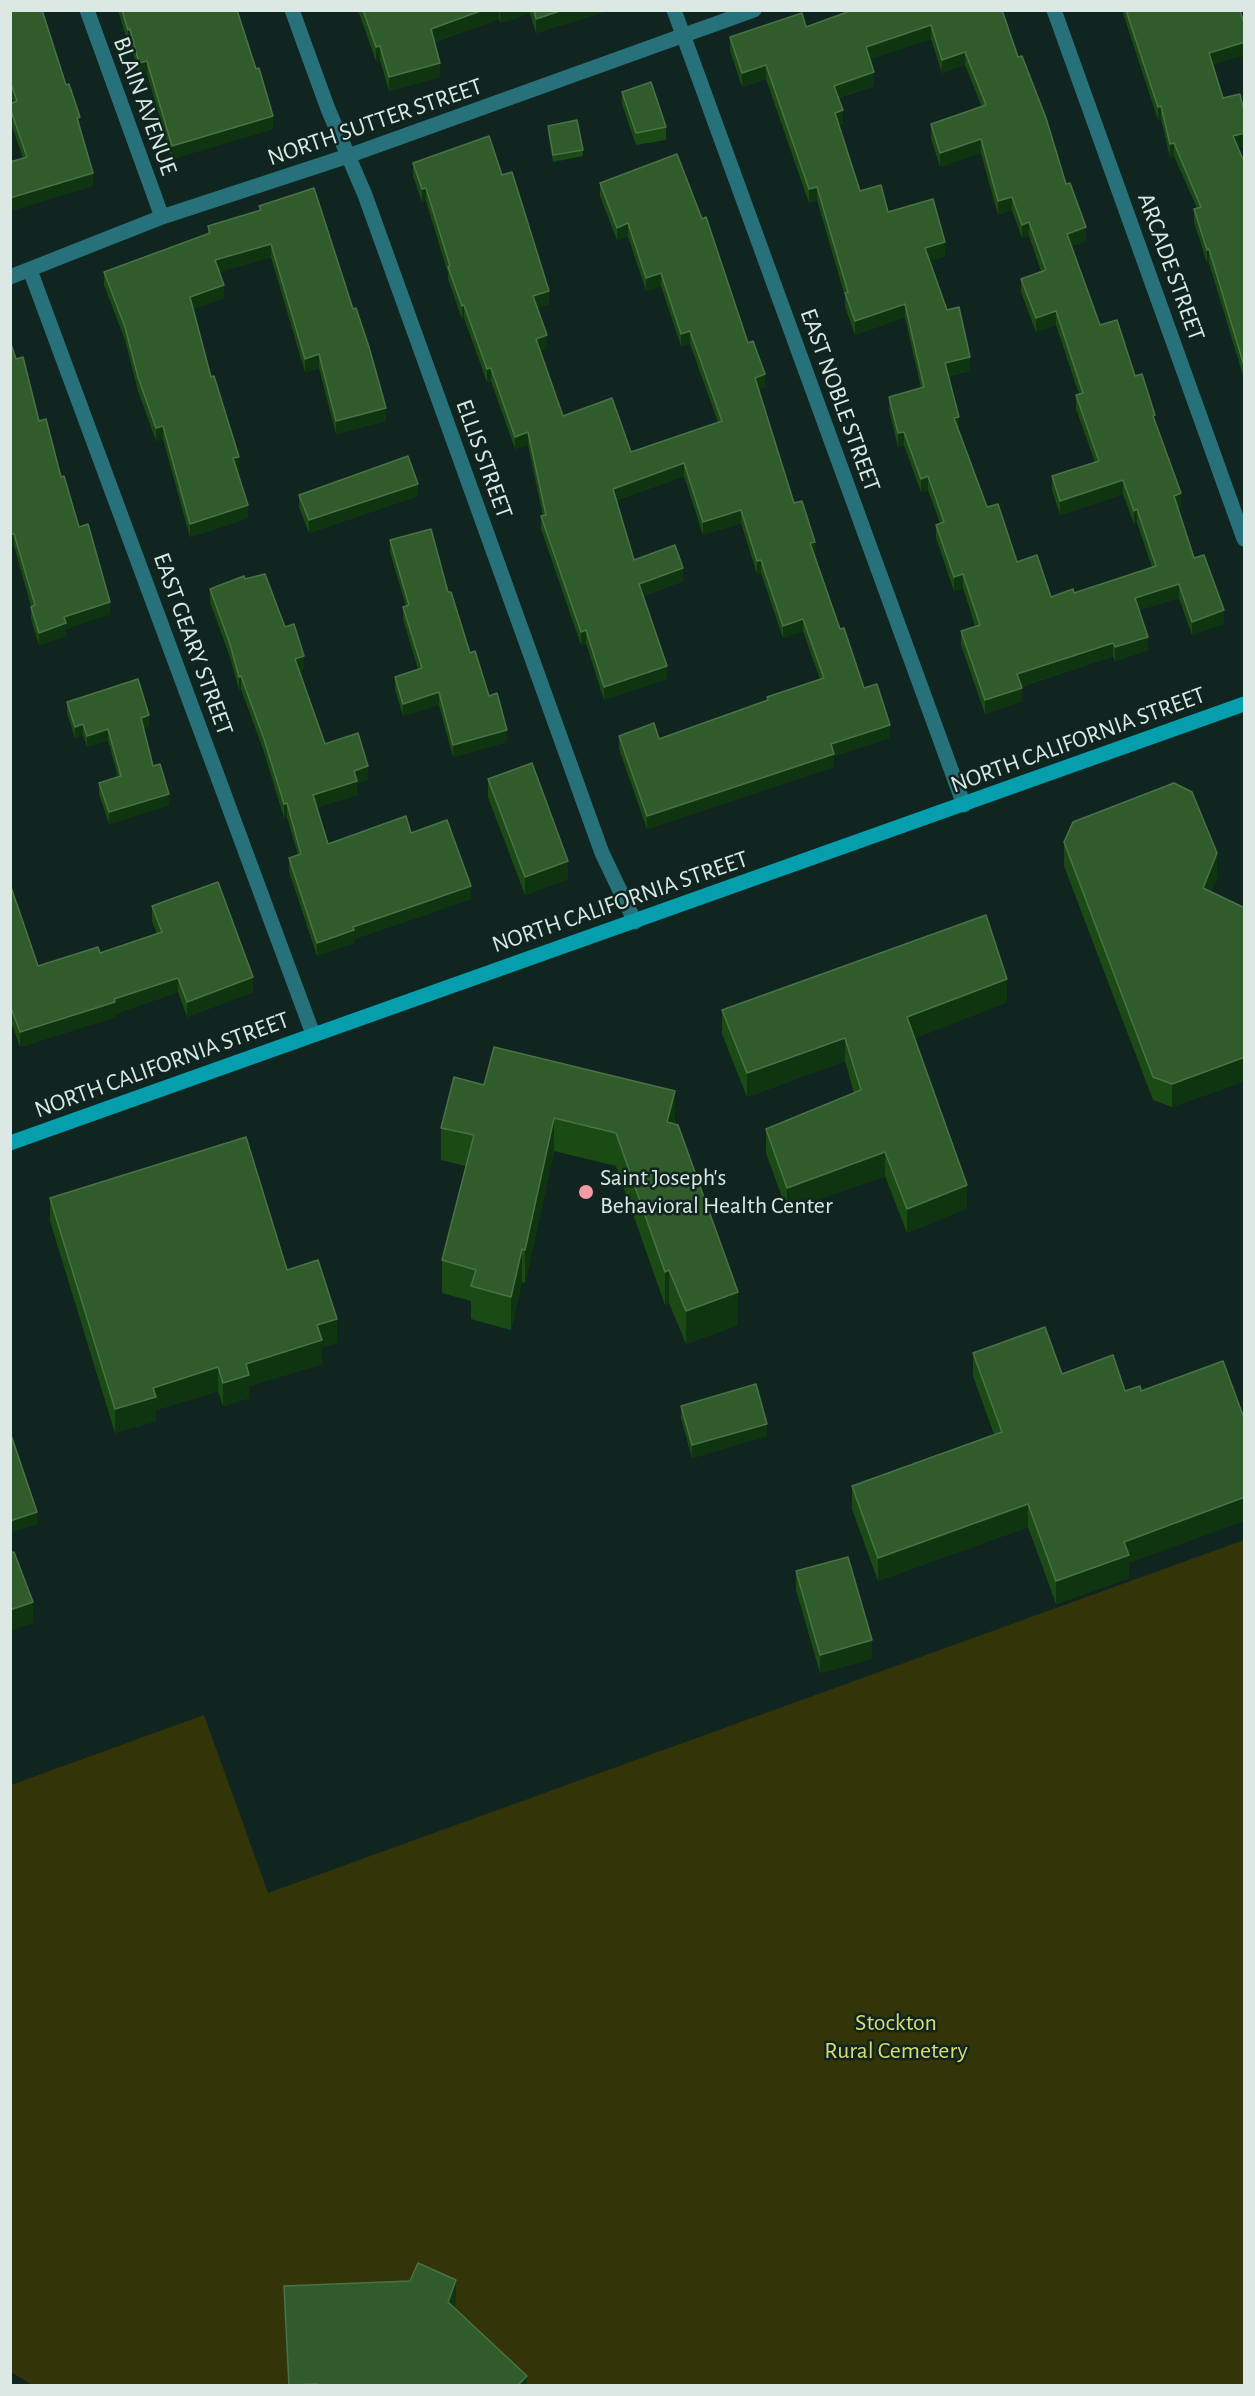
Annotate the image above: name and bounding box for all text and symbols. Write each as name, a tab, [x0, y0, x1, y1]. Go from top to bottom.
street label: BLAIN AVENUE	[107, 33, 183, 179]
street label: NORTH SUTTER STREET	[264, 72, 486, 172]
street label: ARCADE STREET	[1131, 189, 1211, 345]
street label: EAST NOBLE STREET	[794, 305, 886, 495]
street label: ELLIS STREET	[449, 396, 519, 522]
street label: EAST GEARY STREET	[147, 549, 239, 739]
street label: NORTH CALIFORNIA STREET	[947, 680, 1209, 800]
street label: NORTH CALIFORNIA STREET	[488, 845, 752, 959]
street label: NORTH CALIFORNIA STREET	[31, 1005, 293, 1125]
place label: Saint Joseph's Behavioral Health Center	[600, 1164, 833, 1220]
marker: Saint Joseph's Behavioral Health Center	[577, 1183, 595, 1201]
park label: Stockton Rural Cemetery	[824, 2009, 968, 2065]

